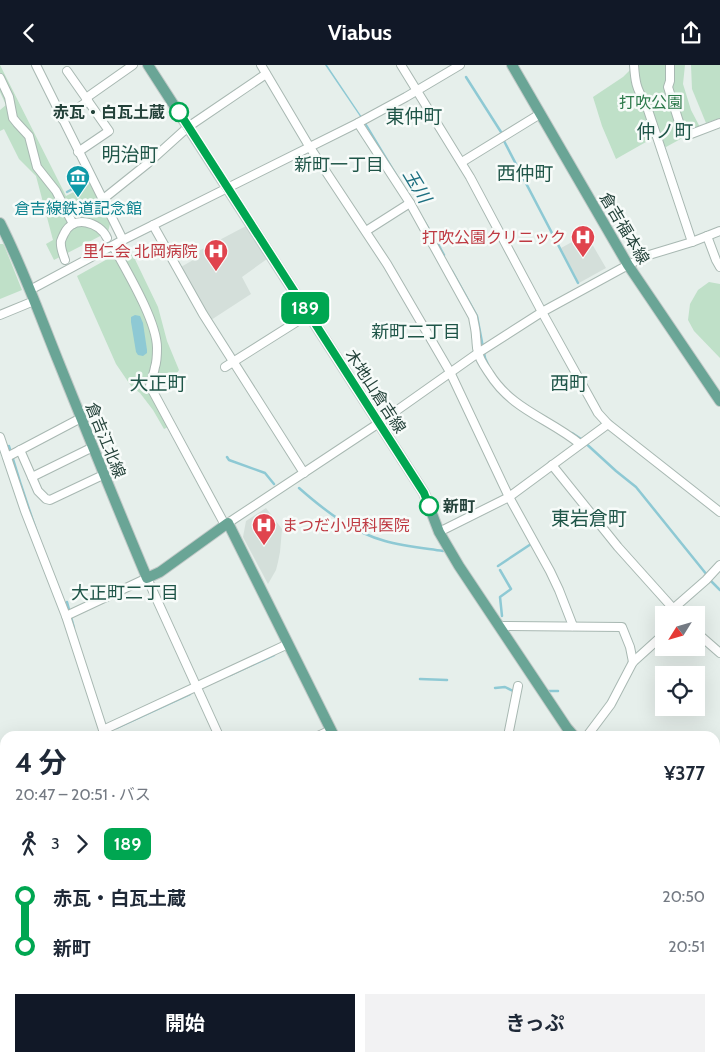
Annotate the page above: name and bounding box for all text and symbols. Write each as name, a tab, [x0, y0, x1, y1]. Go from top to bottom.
icon: back	[15, 19, 43, 47]
text: Viabus	[328, 19, 392, 46]
icon: share	[677, 19, 705, 47]
park label: 打吹公園	[619, 93, 683, 112]
marker: 赤瓦・白瓦土蔵	[169, 102, 189, 122]
place label: 赤瓦・白瓦土蔵	[53, 103, 165, 122]
district label: 東仲町	[385, 105, 443, 128]
district label: 仲ノ町	[636, 120, 694, 143]
district label: 明治町	[101, 143, 159, 166]
district label: 新町一丁目	[294, 154, 384, 176]
district label: 西仲町	[496, 162, 554, 185]
museum icon: 倉吉線鉄道記念館	[65, 164, 91, 198]
water label: 玉川	[398, 165, 437, 209]
street label: 倉吉福本線	[596, 189, 653, 267]
place label: 倉吉線鉄道記念館	[14, 199, 142, 218]
hospital icon: 打吹公園クリニック	[570, 224, 596, 258]
place label: 打吹公園クリニック	[422, 228, 566, 247]
hospital icon: 里仁会 北岡病院	[203, 238, 229, 272]
place label: 里仁会 北岡病院	[82, 242, 198, 261]
line badge: 189	[276, 292, 334, 324]
text: 189	[291, 297, 319, 319]
district label: 新町二丁目	[371, 321, 461, 343]
street label: 木地山倉吉線	[341, 346, 410, 437]
district label: 大正町	[129, 372, 187, 395]
district label: 西町	[550, 372, 588, 395]
street label: 倉吉江北線	[82, 400, 129, 481]
marker: 新町	[419, 496, 439, 516]
place label: 新町	[443, 497, 475, 516]
district label: 東岩倉町	[551, 507, 627, 530]
hospital icon: まつだ小児科医院	[251, 512, 277, 546]
place label: まつだ小児科医院	[282, 516, 410, 535]
district label: 大正町二丁目	[71, 582, 179, 604]
north arrow	[655, 606, 705, 656]
map controls	[655, 606, 705, 716]
button: locate	[655, 666, 705, 716]
text: 4 分	[15, 745, 67, 779]
text: ¥377	[664, 762, 705, 785]
text: 20:47 – 20:51 · バス	[15, 785, 151, 804]
icon: walk	[15, 830, 43, 858]
icon: forward	[68, 830, 96, 858]
text: 189	[114, 833, 141, 855]
text: 3	[51, 834, 60, 853]
text: 赤瓦・白瓦土蔵	[53, 887, 186, 910]
text: 20:50	[662, 887, 705, 906]
text: 新町	[53, 937, 91, 960]
text: 20:51	[668, 937, 705, 956]
button: 開始	[15, 994, 355, 1052]
button: きっぷ	[365, 994, 705, 1052]

